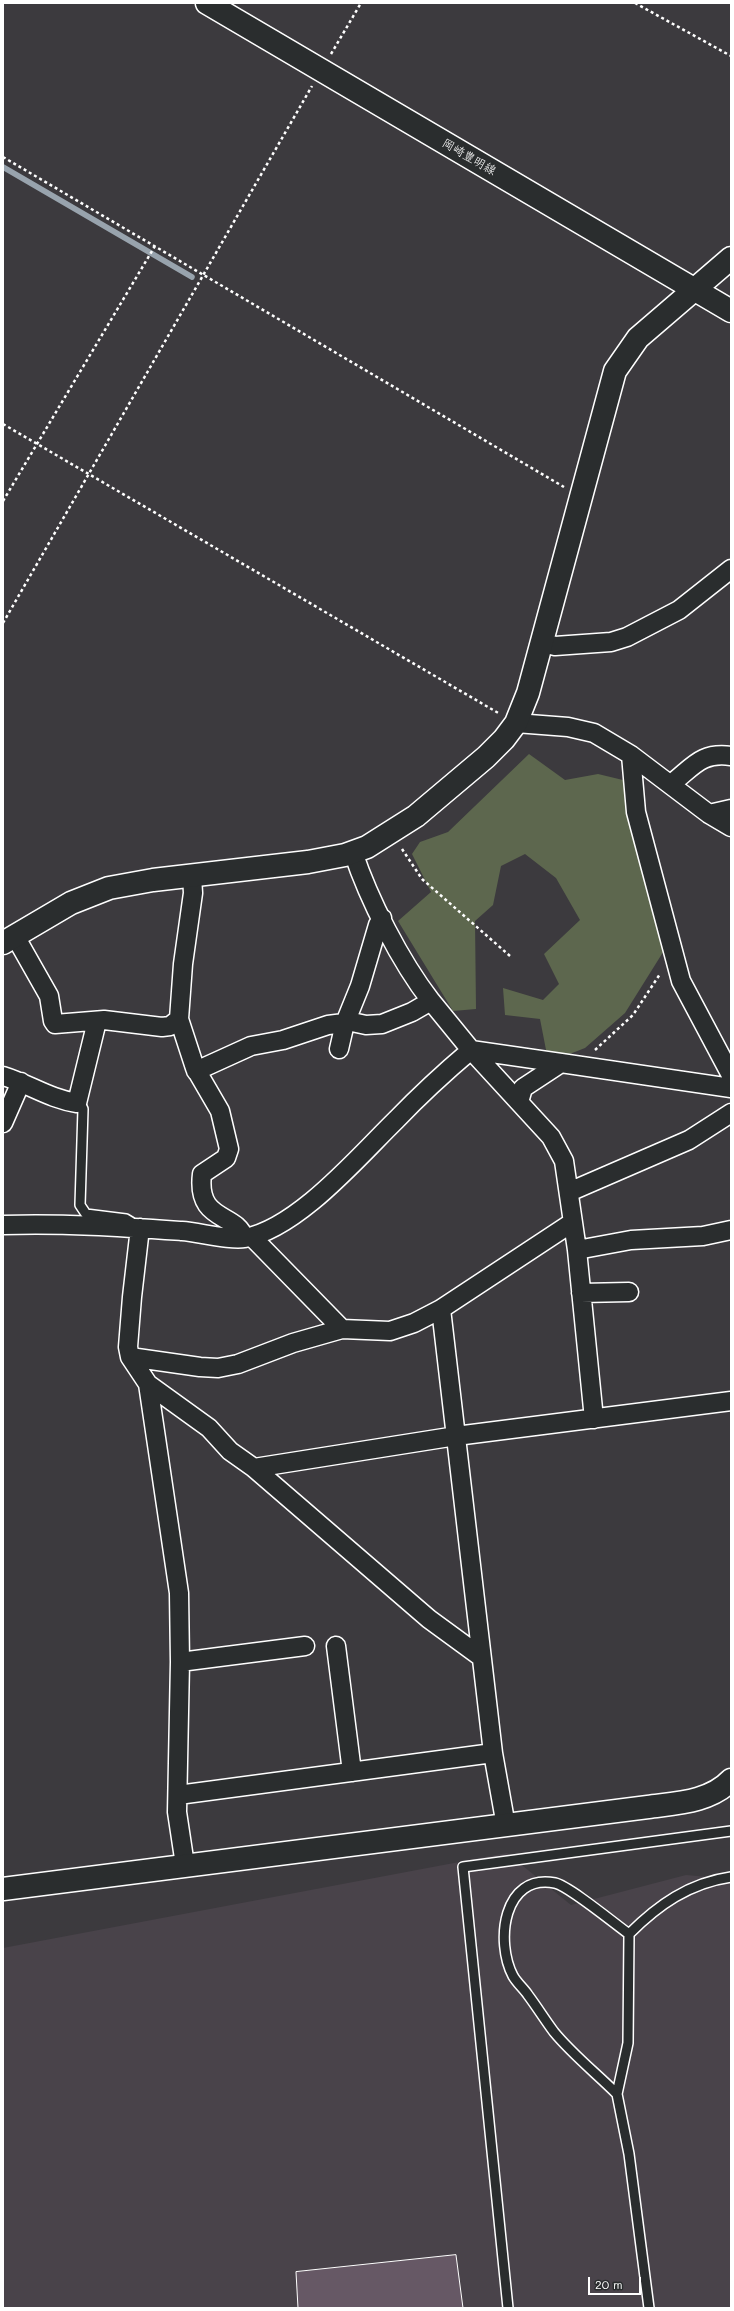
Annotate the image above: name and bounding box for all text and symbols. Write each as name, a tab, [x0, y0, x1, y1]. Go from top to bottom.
street label: 岡崎豊明線	[439, 136, 499, 178]
scale bar	[590, 2269, 643, 2295]
text: 20 m	[595, 2276, 623, 2292]

